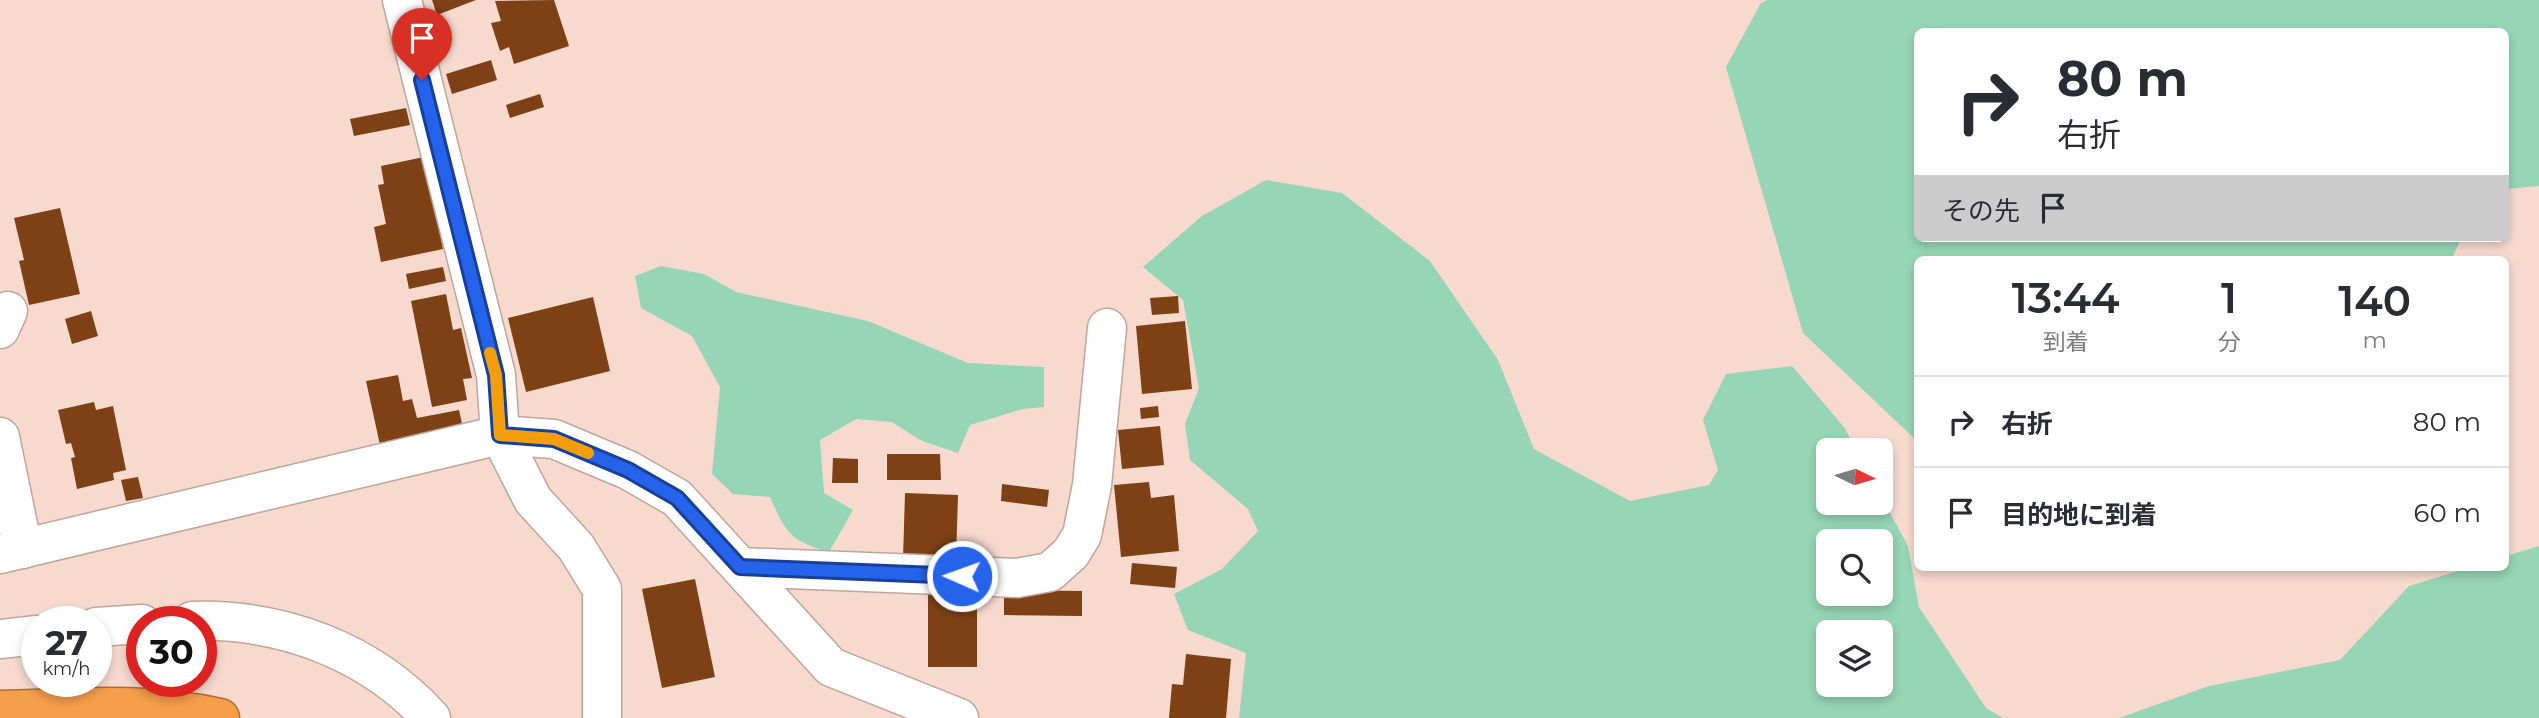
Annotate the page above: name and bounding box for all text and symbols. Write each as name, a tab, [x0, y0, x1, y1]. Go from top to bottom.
pin	[392, 8, 452, 80]
icon: arrive	[403, 19, 441, 57]
text: 80 m	[2057, 49, 2188, 108]
icon: right	[1942, 56, 2033, 147]
text: 右折	[2057, 115, 2121, 154]
icon: arrive	[2034, 189, 2072, 227]
text: その先	[1942, 195, 2020, 227]
text: 13:44	[2012, 272, 2120, 324]
text: 1	[2221, 272, 2237, 324]
text: 140	[2338, 275, 2411, 327]
text: m	[2363, 326, 2387, 354]
text: 到着	[2043, 328, 2089, 356]
text: 分	[2217, 328, 2240, 356]
icon: right	[1942, 403, 1980, 441]
text: 80 m	[2413, 406, 2481, 438]
text: 右折	[2001, 408, 2053, 440]
north arrow	[1816, 438, 1894, 514]
map controls	[1816, 438, 1893, 697]
icon: arrive	[1942, 494, 1980, 532]
text: 60 m	[2414, 497, 2481, 529]
text: 目的地に到着	[2001, 499, 2157, 531]
button: search	[1816, 529, 1893, 606]
position arrow	[925, 539, 999, 613]
speed limit sign: 30	[126, 606, 217, 697]
button: layers	[1816, 620, 1893, 697]
text: 27	[45, 621, 88, 664]
text: km/h	[42, 658, 91, 680]

